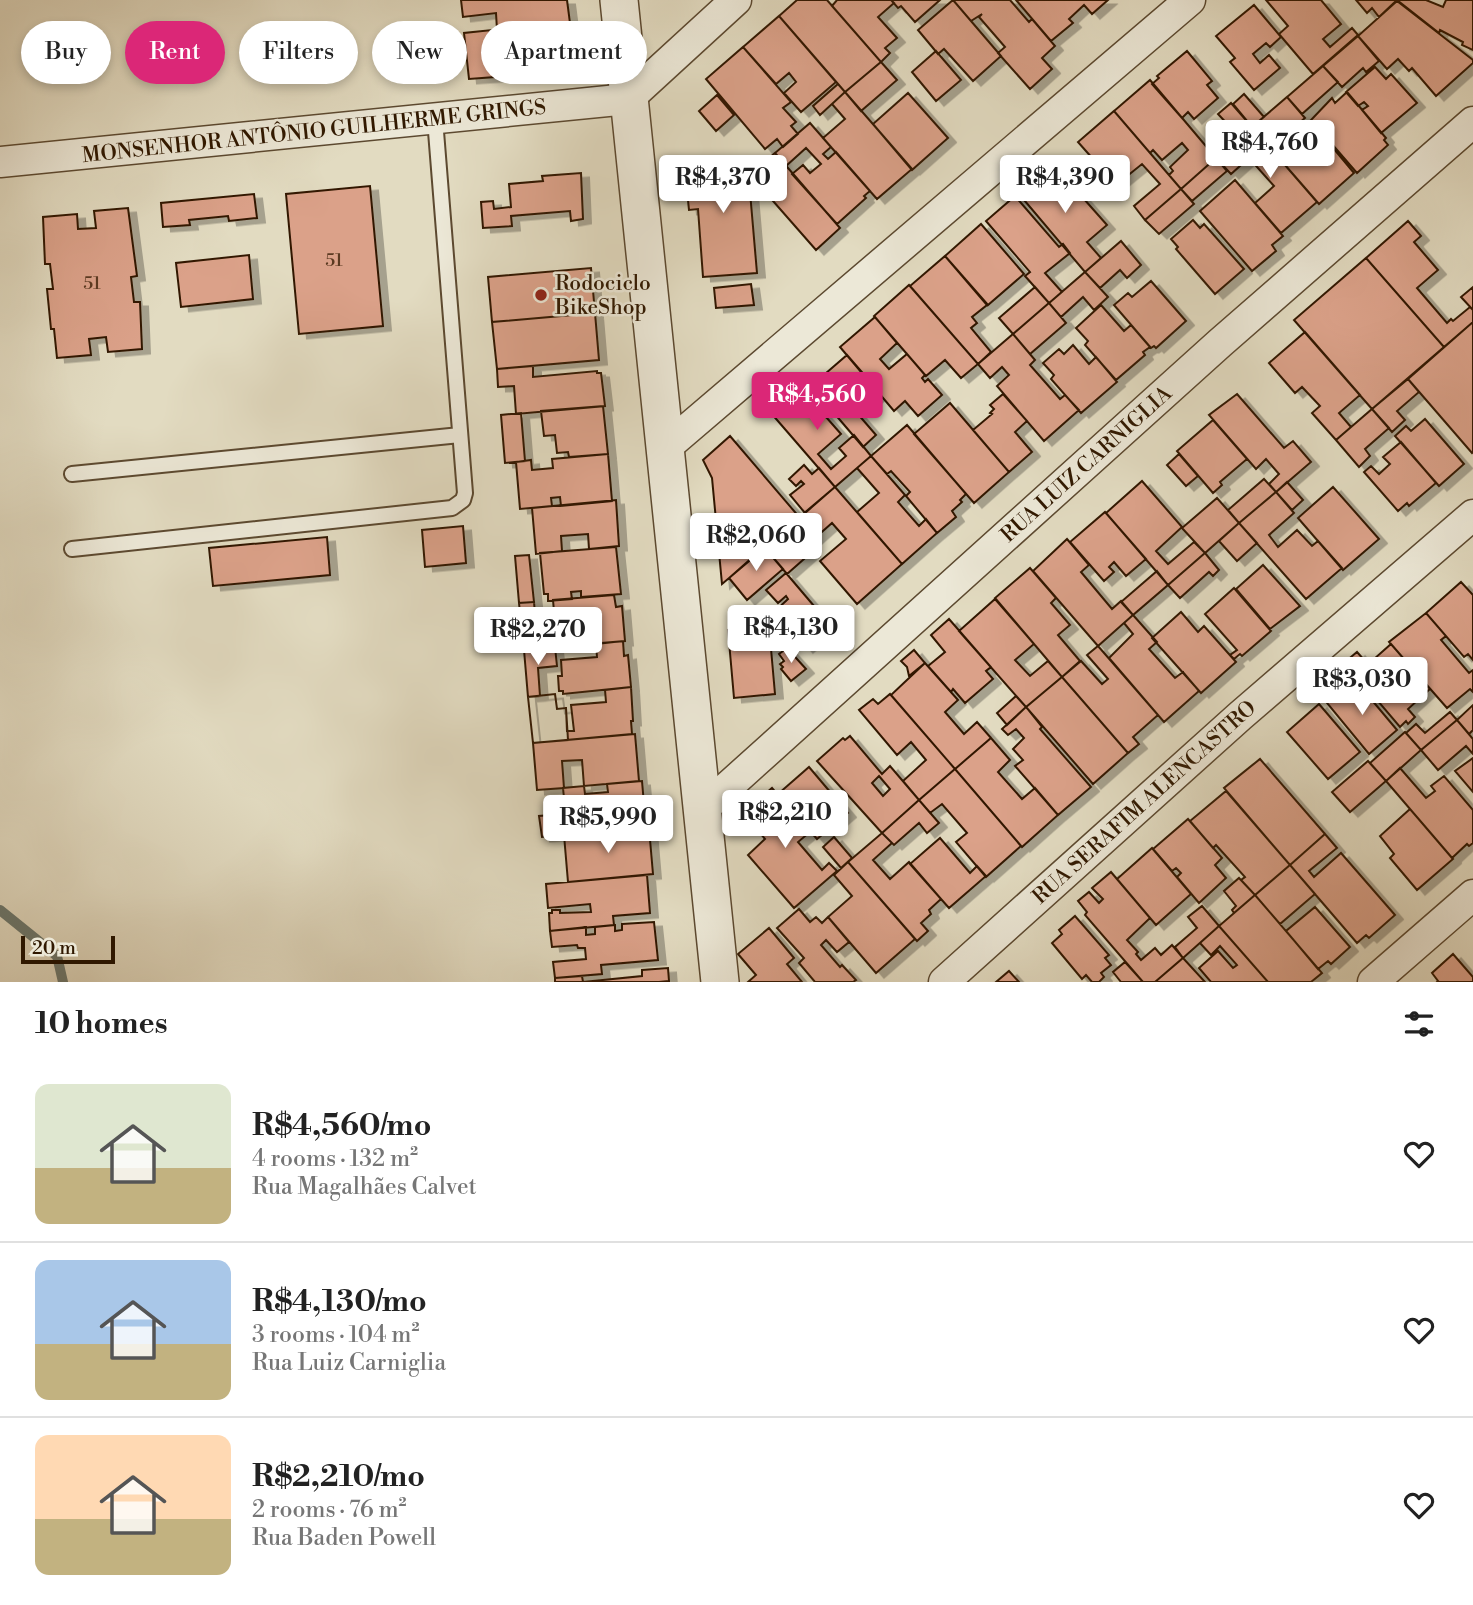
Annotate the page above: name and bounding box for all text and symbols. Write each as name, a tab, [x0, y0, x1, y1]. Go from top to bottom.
chip: Buy	[21, 21, 111, 84]
chip: Rent	[125, 21, 225, 84]
chip: Filters	[239, 21, 358, 84]
chip: New	[372, 21, 467, 84]
chip: Apartment	[481, 21, 647, 84]
street label: MONSENHOR ANTÔNIO GUILHERME GRINGS	[80, 92, 547, 169]
pin: R$4,760	[1205, 120, 1335, 180]
text: R$4,760	[1222, 129, 1318, 157]
pin: R$4,370	[658, 156, 788, 215]
pin: R$4,390	[1000, 156, 1130, 215]
text: R$4,370	[675, 164, 771, 192]
text: R$4,390	[1016, 164, 1114, 192]
house number: 51	[325, 249, 343, 272]
place label: Rodociclo BikeShop	[554, 271, 651, 321]
house number: 51	[83, 272, 101, 295]
marker: Rodociclo BikeShop	[533, 287, 549, 303]
pin: R$4,560	[752, 372, 882, 432]
text: R$4,560	[768, 381, 866, 409]
street label: RUA LUIZ CARNIGLIA	[996, 381, 1178, 548]
pin: R$2,060	[691, 514, 821, 573]
text: R$2,060	[706, 522, 806, 550]
pin: R$4,130	[726, 606, 856, 665]
pin: R$2,270	[473, 608, 603, 667]
text: R$4,130	[743, 614, 839, 642]
text: R$2,270	[490, 616, 586, 644]
pin: R$3,030	[1297, 658, 1427, 717]
text: R$3,030	[1313, 666, 1411, 694]
street label: RUA SERAFIM ALENCASTRO	[1027, 695, 1262, 910]
pin: R$2,210	[720, 790, 850, 850]
pin: R$5,990	[543, 796, 673, 855]
text: R$2,210	[738, 799, 832, 827]
text: R$5,990	[559, 804, 657, 832]
scale bar	[21, 933, 116, 965]
text: 20 m	[32, 936, 76, 960]
text: 10 homes	[35, 1005, 168, 1043]
icon: filters	[1400, 1005, 1438, 1043]
text: R$4,560/mo	[252, 1107, 431, 1145]
icon: home	[91, 1112, 175, 1196]
icon: heart	[1400, 1135, 1438, 1173]
text: 4 rooms · 132 m²	[252, 1145, 418, 1173]
text: Rua Magalhães Calvet	[252, 1173, 477, 1201]
text: R$4,130/mo	[252, 1283, 427, 1321]
icon: home	[91, 1288, 175, 1372]
icon: heart	[1400, 1311, 1438, 1349]
text: 3 rooms · 104 m²	[252, 1321, 420, 1349]
text: Rua Luiz Carniglia	[252, 1349, 446, 1377]
text: R$2,210/mo	[252, 1458, 425, 1496]
icon: home	[91, 1463, 175, 1547]
icon: heart	[1400, 1486, 1438, 1524]
text: 2 rooms · 76 m²	[252, 1496, 407, 1524]
text: Rua Baden Powell	[252, 1524, 436, 1552]

